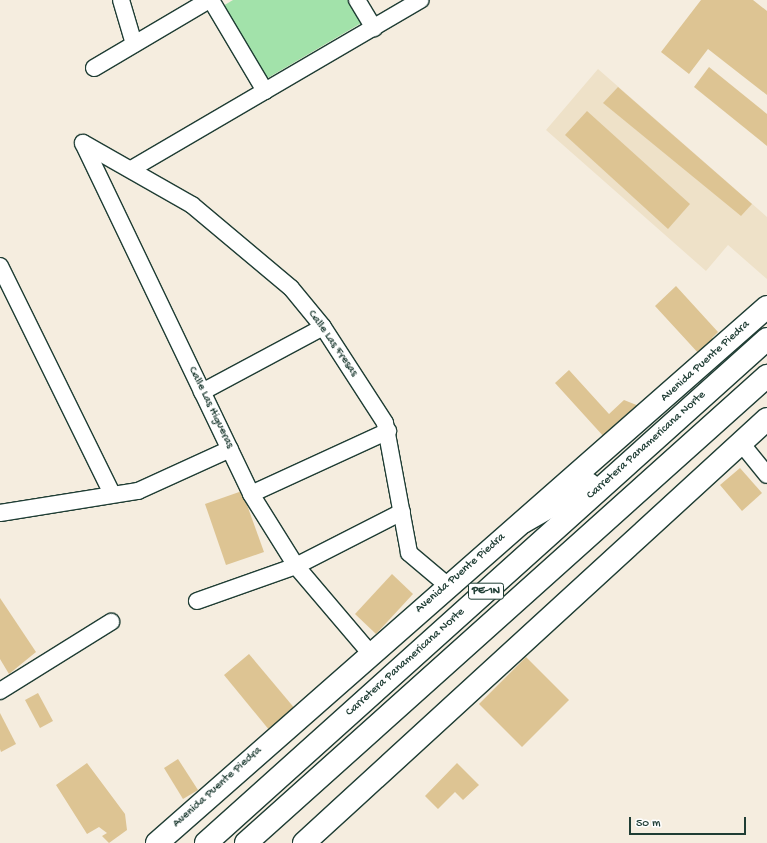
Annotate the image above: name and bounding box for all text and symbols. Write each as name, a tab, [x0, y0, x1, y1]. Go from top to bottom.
street label: Calle Las Fresas	[304, 308, 360, 380]
street label: Avenida Puente Piedra	[659, 318, 753, 406]
street label: Calle Las Higueras	[184, 365, 236, 451]
street label: Carretera Panamericana Norte	[584, 389, 710, 503]
street label: Avenida Puente Piedra	[413, 531, 509, 617]
road number: PE-1N	[468, 582, 504, 600]
street label: Carretera Panamericana Norte	[343, 606, 469, 720]
street label: Avenida Puente Piedra	[171, 744, 265, 832]
scale bar	[631, 809, 748, 835]
text: 50 m	[636, 817, 661, 831]

